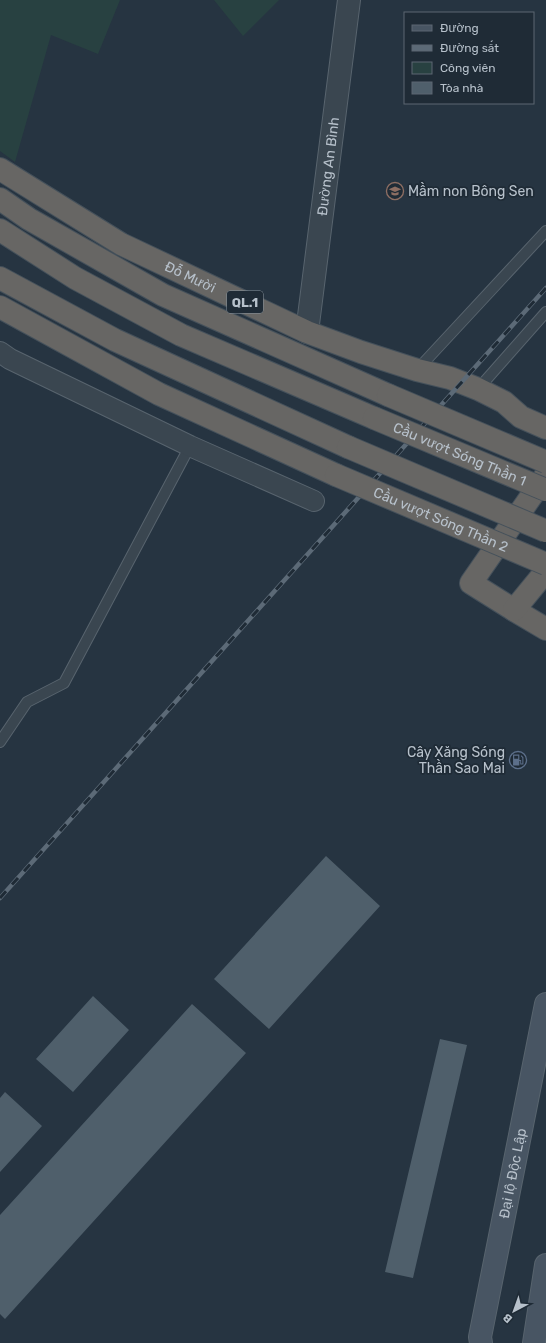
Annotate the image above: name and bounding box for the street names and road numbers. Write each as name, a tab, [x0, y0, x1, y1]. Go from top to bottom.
street label: Đường An Bình	[314, 116, 343, 217]
street label: Đỗ Mười	[162, 258, 218, 297]
road number: QL.1	[227, 291, 263, 313]
street label: Cầu vượt Sóng Thần 1	[391, 419, 529, 490]
street label: Cầu vượt Sóng Thần 2	[371, 484, 511, 556]
street label: Đại lộ Độc Lập	[496, 1127, 530, 1220]

